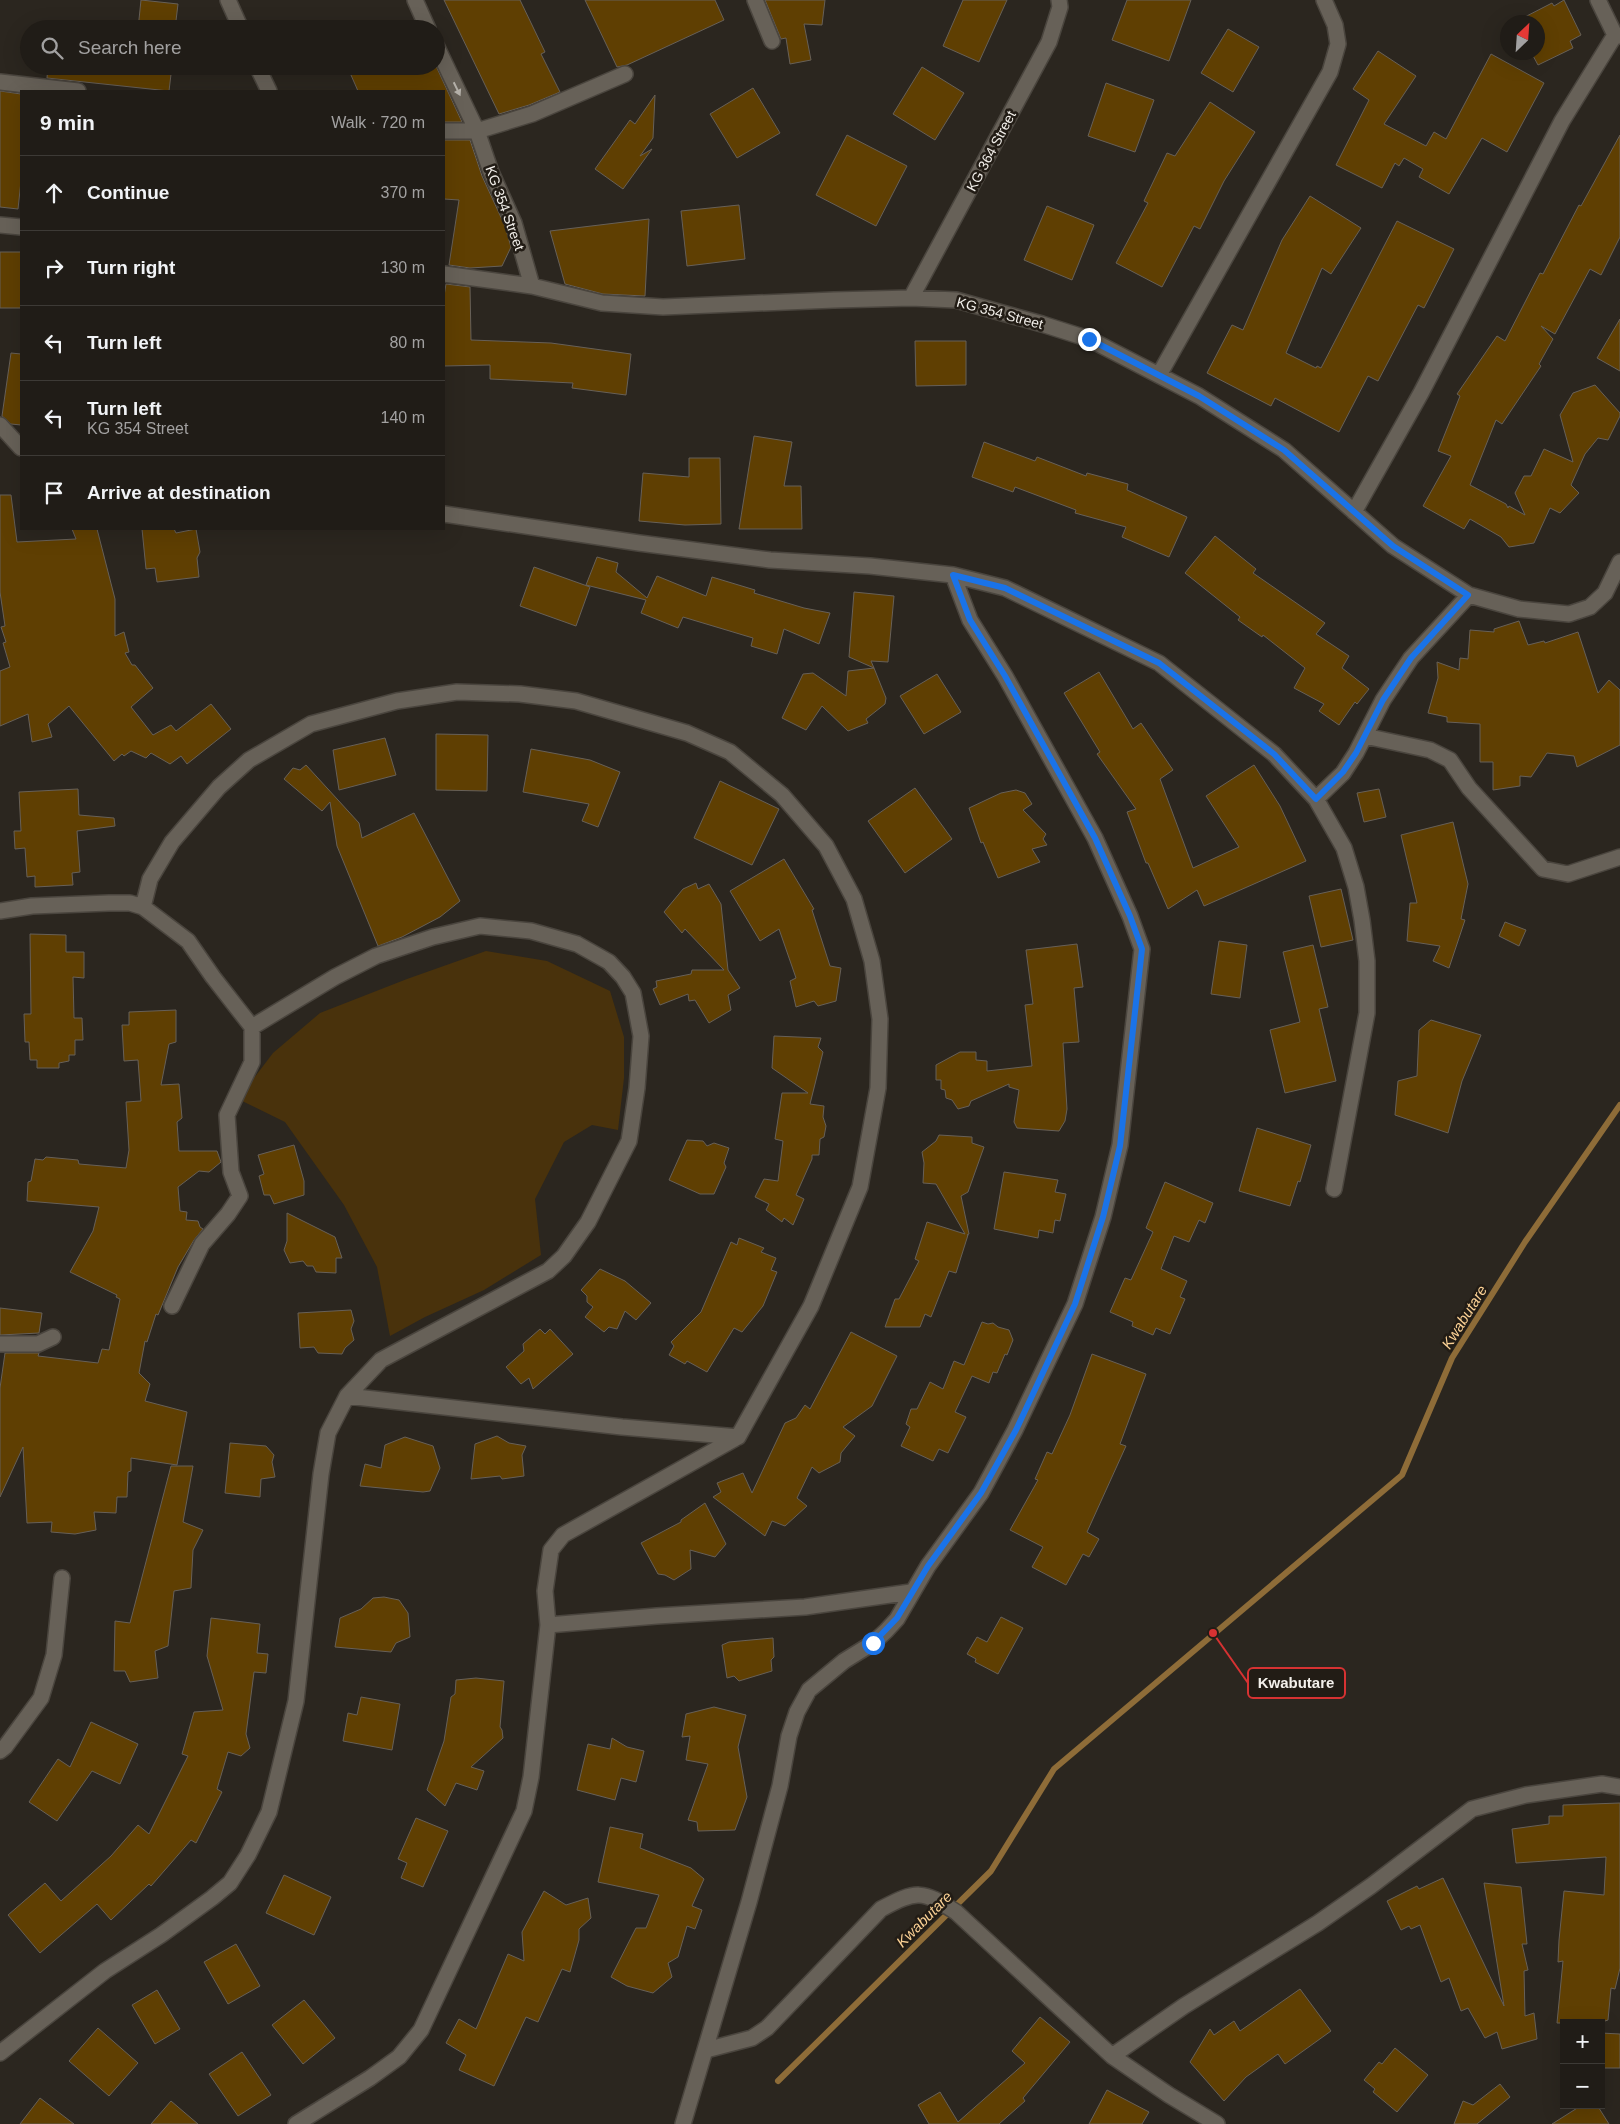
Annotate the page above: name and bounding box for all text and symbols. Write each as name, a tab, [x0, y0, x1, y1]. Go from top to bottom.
north arrow	[1500, 15, 1545, 60]
search box	[20, 20, 445, 75]
icon: search	[38, 34, 66, 62]
text: Search here	[78, 37, 182, 58]
one-way arrow	[453, 82, 461, 96]
street label: KG 364 Street	[963, 108, 1019, 194]
text: 9 min	[40, 111, 95, 134]
text: Walk · 720 m	[331, 114, 425, 131]
street label: KG 354 Street	[482, 164, 528, 253]
icon: ahead	[40, 179, 68, 207]
text: Continue	[87, 182, 169, 203]
text: 370 m	[381, 184, 425, 201]
icon: right	[40, 254, 68, 282]
text: Turn right	[87, 257, 175, 278]
text: 130 m	[381, 259, 425, 276]
street label: KG 354 Street	[955, 294, 1045, 332]
route end	[1078, 328, 1101, 351]
icon: left	[40, 329, 68, 357]
text: Turn left	[87, 332, 162, 353]
text: 80 m	[389, 334, 425, 351]
text: Turn left	[87, 398, 162, 419]
icon: left	[40, 404, 68, 432]
text: 140 m	[381, 409, 425, 426]
text: KG 354 Street	[87, 420, 188, 437]
icon: arrive	[40, 479, 68, 507]
text: Arrive at destination	[87, 482, 271, 503]
water label: Kwabutare	[1438, 1282, 1490, 1352]
route start	[862, 1632, 885, 1655]
callout: Kwabutare	[1248, 1668, 1345, 1698]
text: Kwabutare	[1258, 1674, 1334, 1691]
water label: Kwabutare	[893, 1888, 955, 1950]
map controls	[1560, 2019, 1605, 2109]
button: +	[1560, 2019, 1605, 2064]
button: −	[1560, 2064, 1605, 2109]

